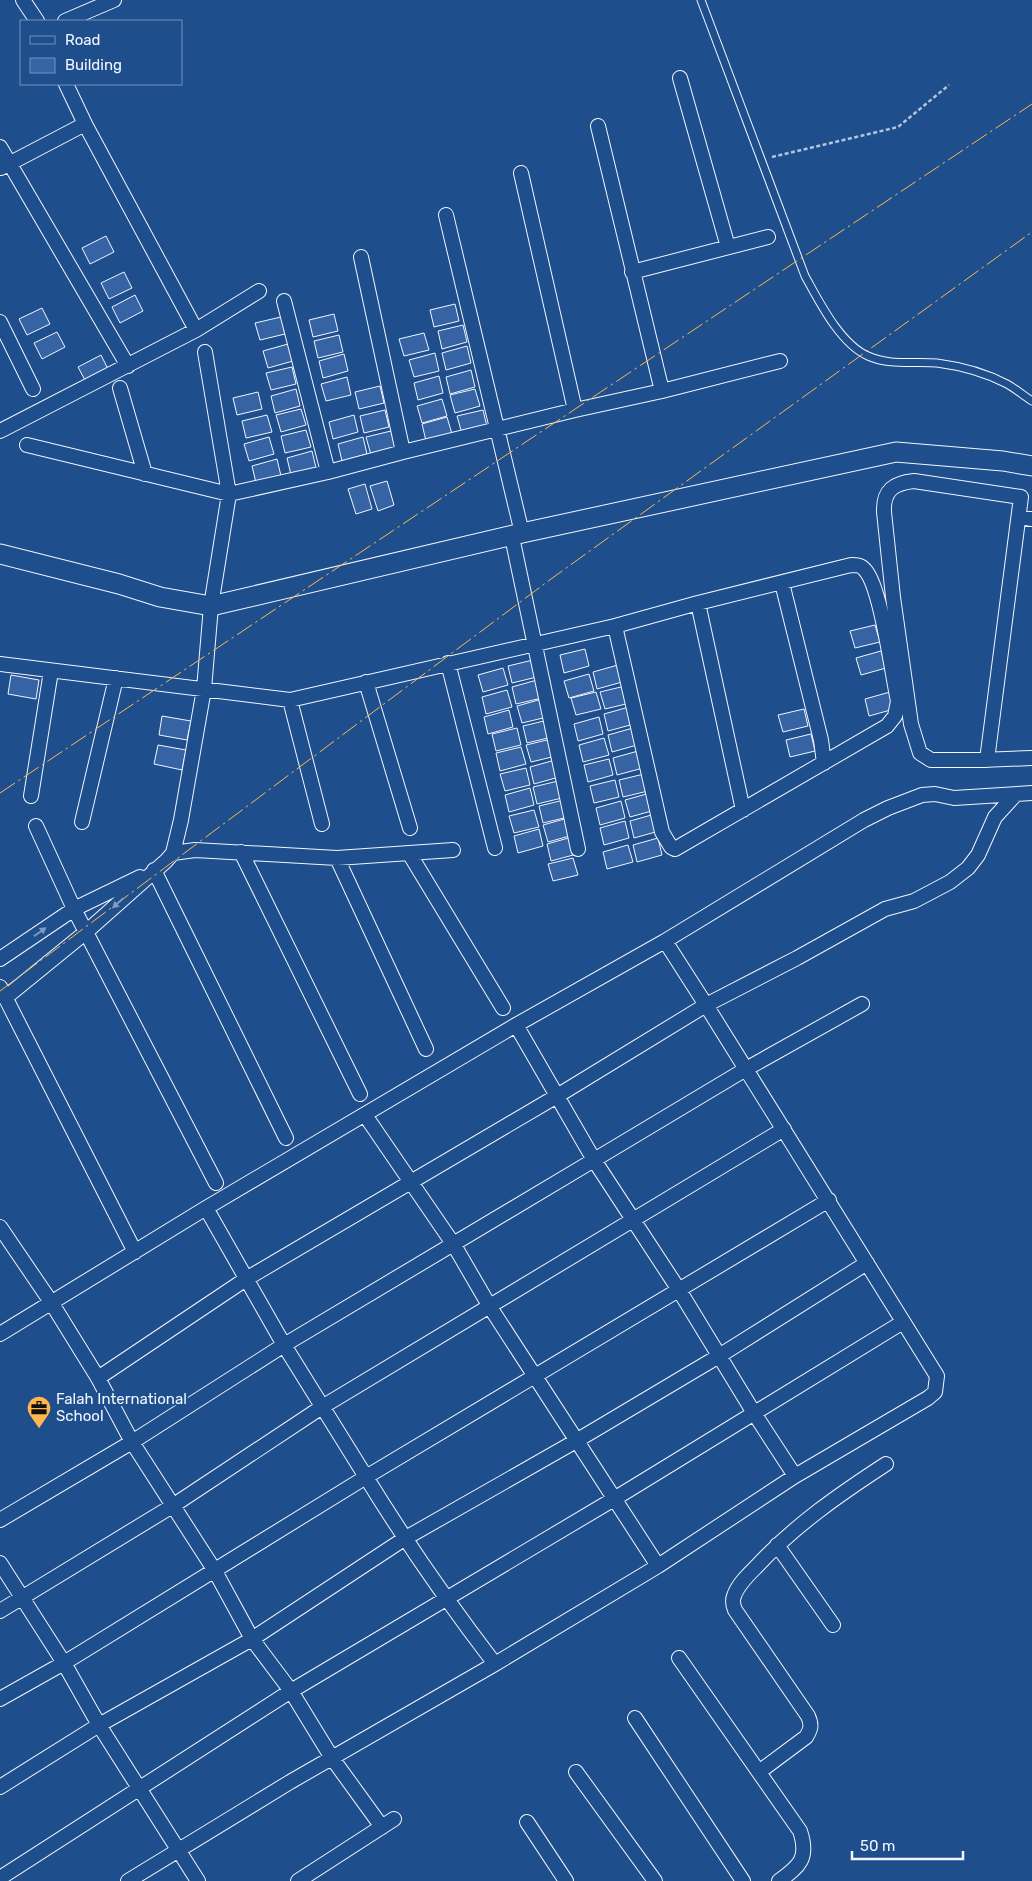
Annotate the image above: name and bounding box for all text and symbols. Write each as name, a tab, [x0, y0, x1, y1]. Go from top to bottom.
legend	[20, 20, 182, 85]
text: Road	[65, 31, 101, 49]
text: Building	[65, 56, 122, 74]
one-way arrow	[113, 897, 125, 909]
one-way arrow	[33, 927, 47, 937]
place label: Falah International School	[56, 1390, 187, 1425]
office icon: Falah International School	[26, 1395, 52, 1429]
scale bar	[852, 1828, 963, 1860]
text: 50 m	[860, 1837, 895, 1855]

